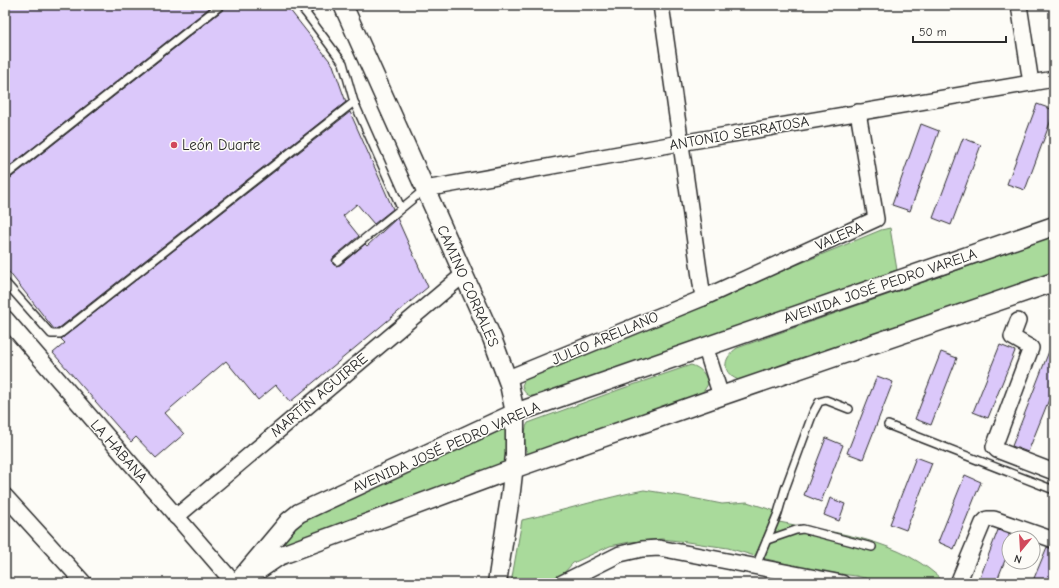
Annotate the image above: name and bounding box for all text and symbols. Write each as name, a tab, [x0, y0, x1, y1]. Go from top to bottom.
scale bar	[913, 18, 1006, 44]
text: 50 m	[919, 25, 947, 39]
street label: ANTONIO SERRATOSA	[668, 112, 811, 154]
place label: León Duarte	[182, 136, 261, 154]
marker: León Duarte	[169, 140, 179, 150]
street label: VALERA	[812, 217, 866, 254]
street label: CAMINO CORRALES	[433, 222, 503, 350]
street label: AVENIDA JOSÉ PEDRO VARELA	[781, 243, 979, 328]
street label: JULIO ARELLANO	[549, 307, 661, 369]
street label: MARTÍN AGUIRRE	[266, 348, 371, 441]
street label: AVENIDA JOSÉ PEDRO VARELA	[349, 396, 543, 497]
street label: LA HABANA	[87, 416, 151, 486]
north arrow	[1001, 530, 1041, 570]
text: N	[1013, 552, 1023, 566]

